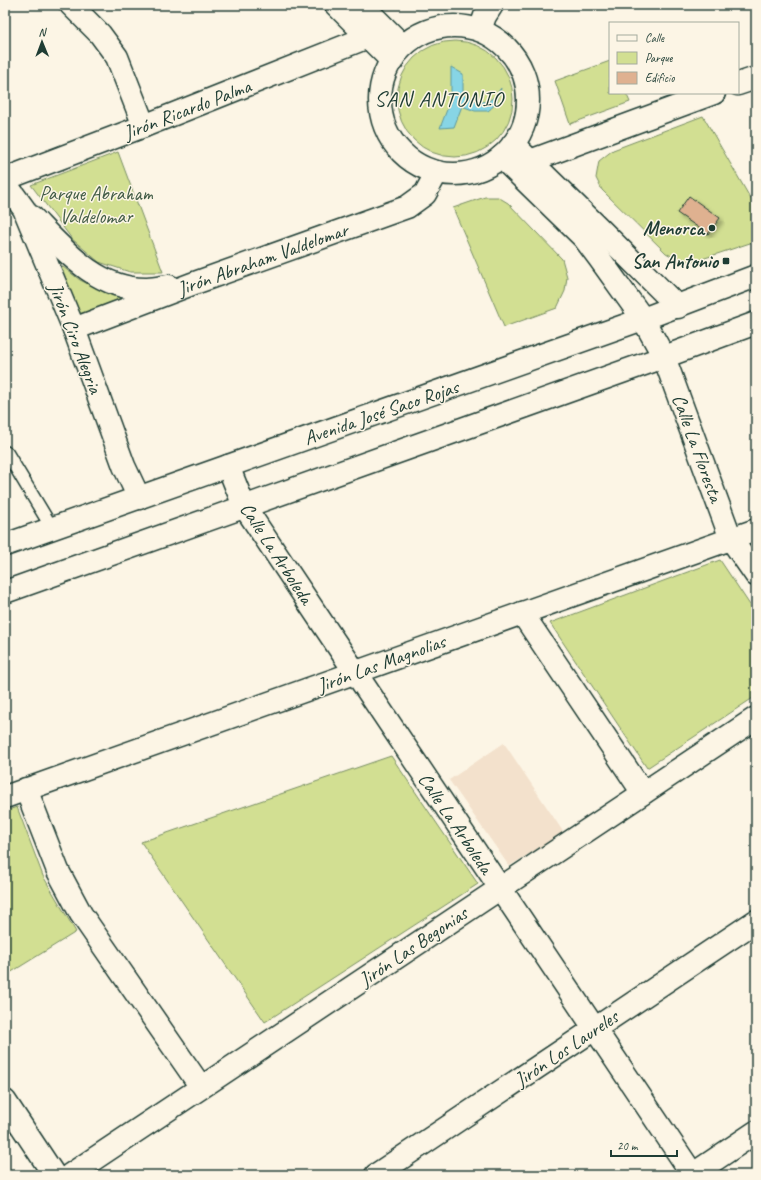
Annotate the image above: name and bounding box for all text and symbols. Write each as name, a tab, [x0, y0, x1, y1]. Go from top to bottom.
north arrow	[22, 22, 62, 62]
legend	[609, 22, 739, 94]
text: N	[38, 25, 48, 39]
text: Calle	[645, 30, 665, 46]
text: Parque	[645, 50, 674, 66]
text: Edificio	[645, 70, 675, 86]
street label: Jirón Ricardo Palma	[119, 73, 256, 146]
district label: SAN ANTONIO	[374, 85, 505, 113]
park label: Parque Abraham Valdelomar	[39, 181, 154, 229]
place label: Menorca	[643, 216, 706, 241]
street label: Jirón Abraham Valdelomar	[173, 217, 353, 302]
marker: Menorca	[707, 223, 717, 233]
place label: San Antonio	[632, 249, 720, 274]
marker: San Antonio	[721, 256, 731, 266]
street label: Jirón Ciro Alegria	[43, 278, 109, 399]
street label: Avenida José Saco Rojas	[301, 374, 464, 451]
street label: Calle La Floresta	[666, 391, 729, 507]
street label: Calle La Arboleda	[234, 498, 320, 610]
street label: Jirón Las Magnolias	[313, 628, 451, 699]
street label: Calle La Arboleda	[413, 768, 500, 880]
street label: Jirón Las Begonias	[353, 900, 474, 992]
street label: Jirón Los Laureles	[509, 1003, 625, 1093]
scale bar	[611, 1132, 677, 1158]
text: 20 m	[617, 1138, 639, 1154]

